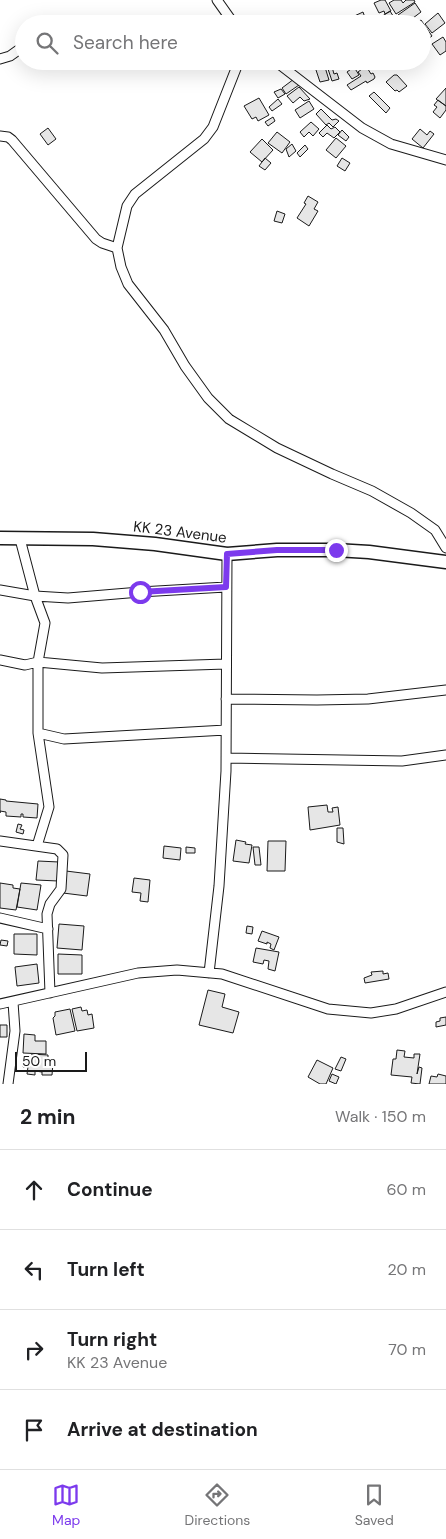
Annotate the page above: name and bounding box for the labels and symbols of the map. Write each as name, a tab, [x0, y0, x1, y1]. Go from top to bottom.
street label: KK 23 Avenue	[132, 516, 228, 548]
route end	[325, 539, 348, 562]
route start	[129, 581, 152, 604]
scale bar	[15, 1049, 88, 1072]

